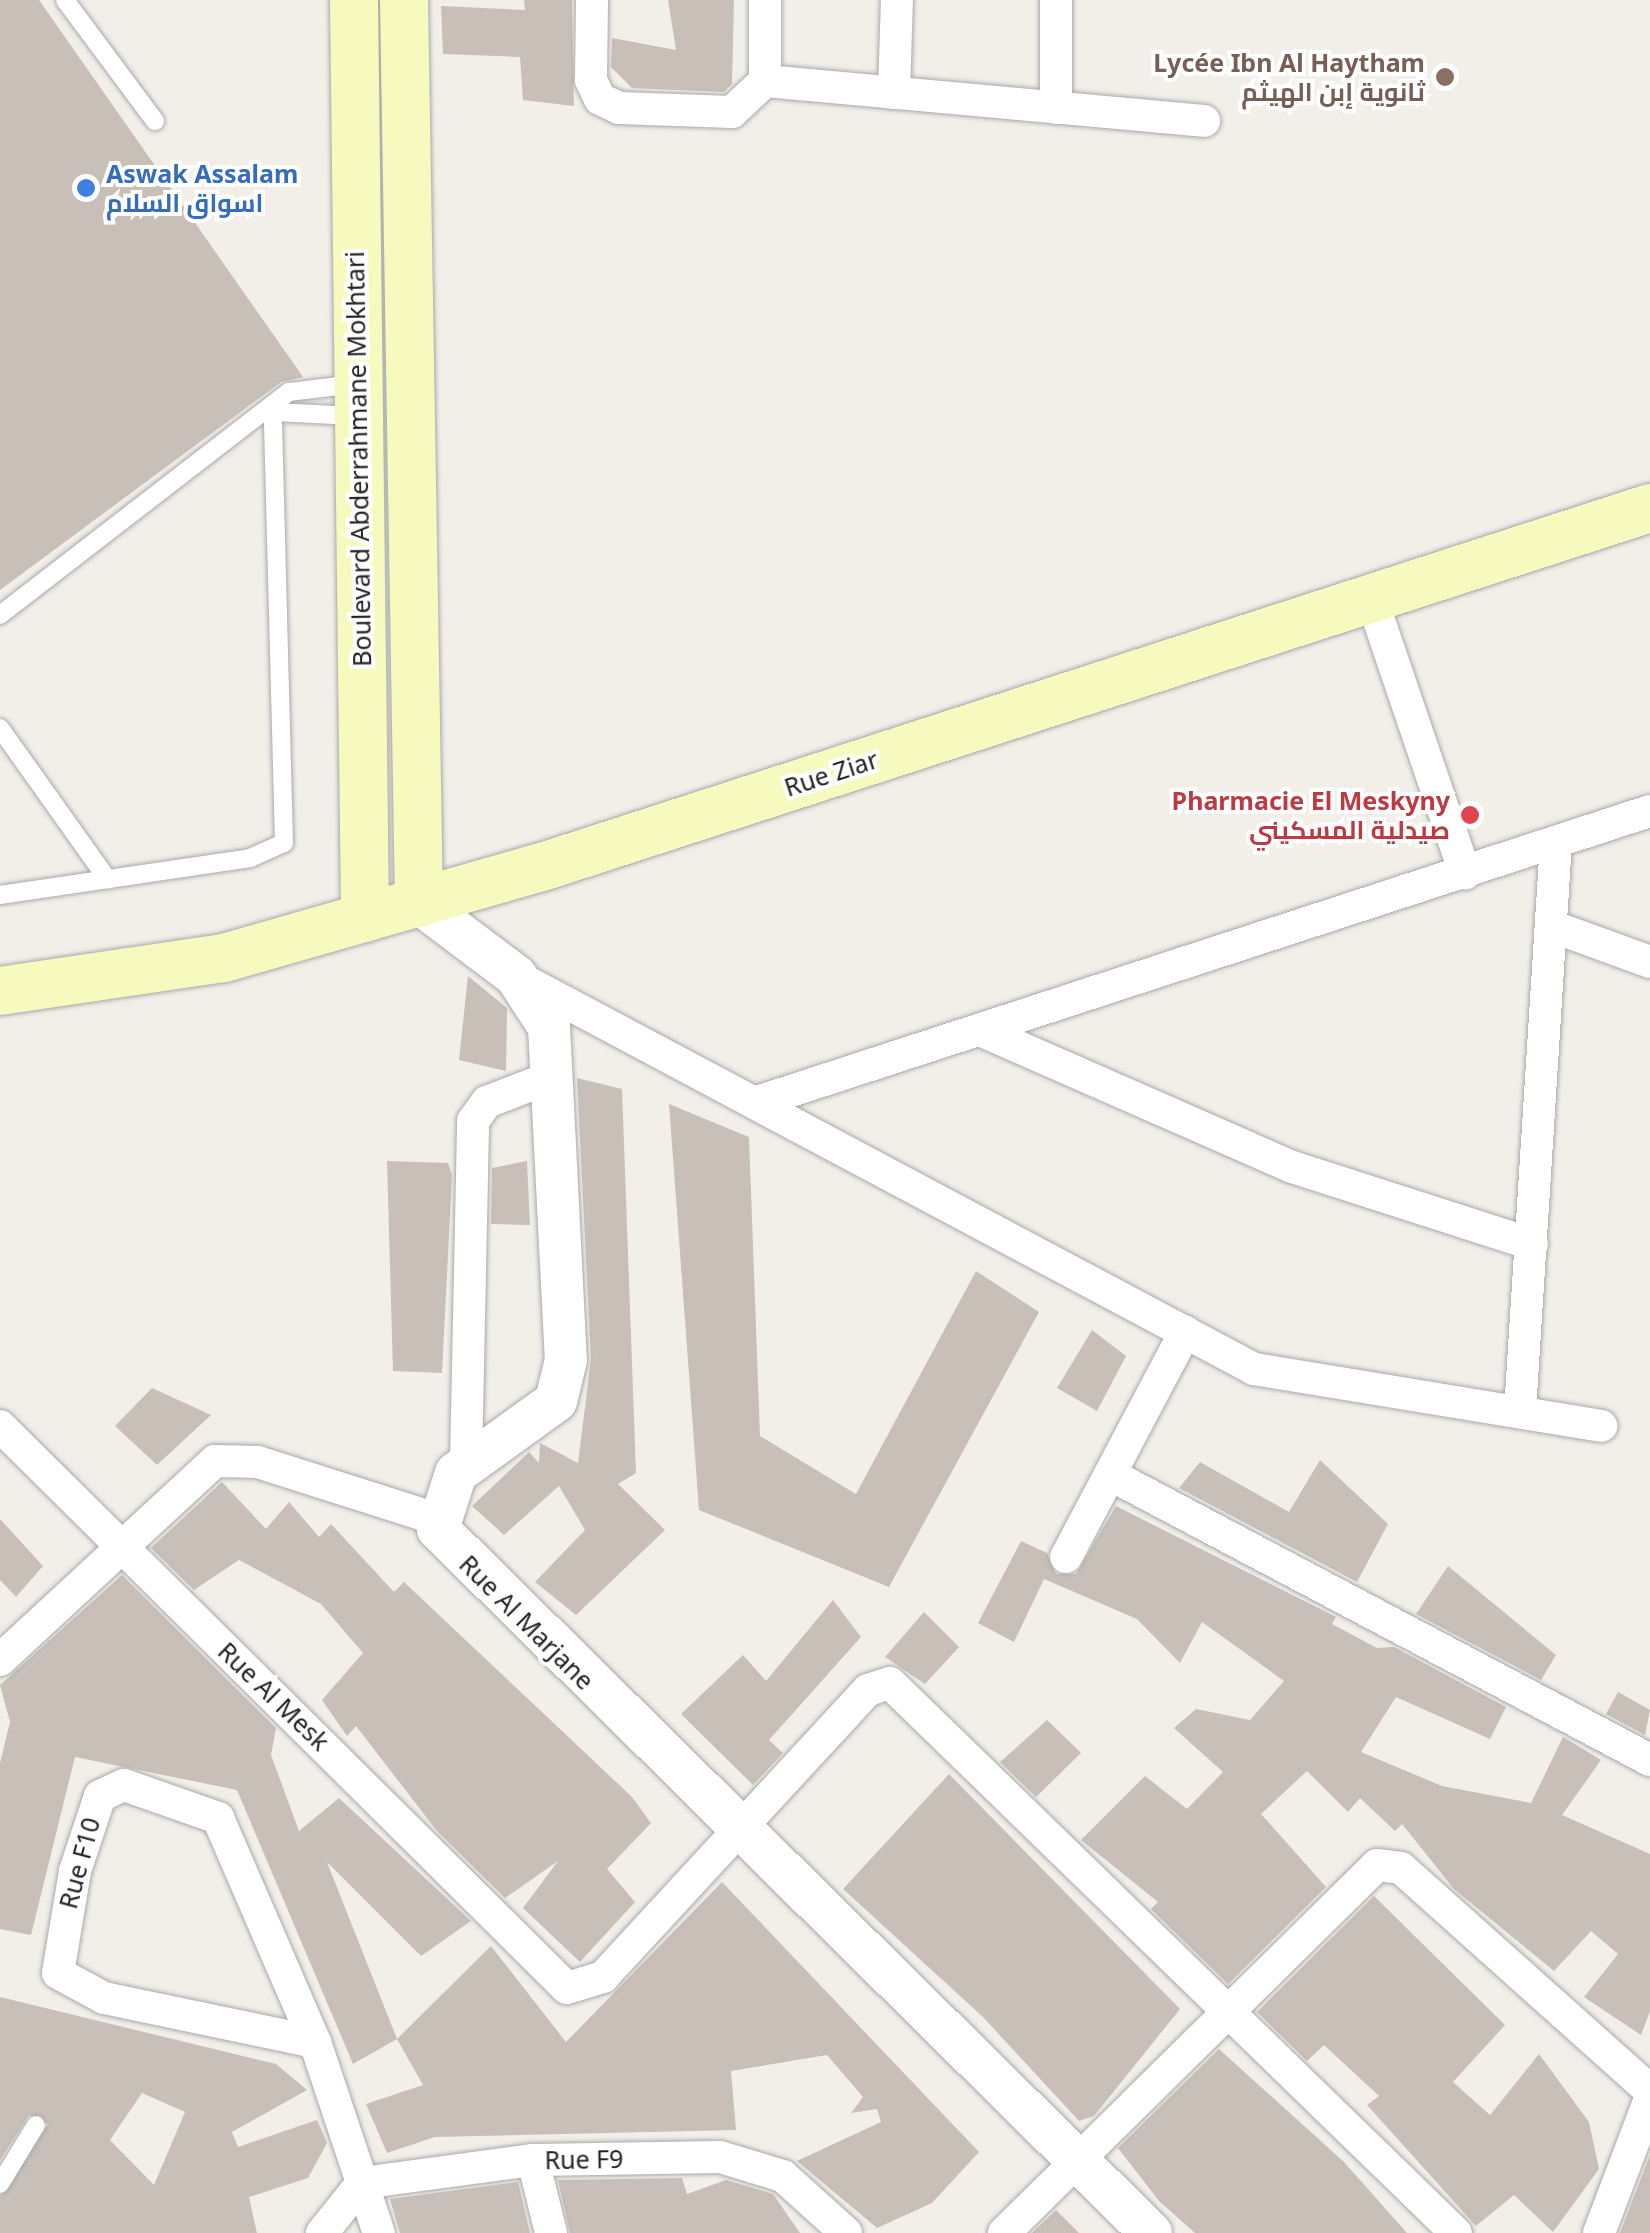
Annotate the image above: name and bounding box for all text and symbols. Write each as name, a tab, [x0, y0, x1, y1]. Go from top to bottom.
place label: Lycée Ibn Al Haytham ثانوية إبن الهيثم	[1153, 48, 1425, 107]
marker: Lycée Ibn Al Haytham ثانوية إبن الهيثم	[1434, 66, 1456, 88]
place label: Aswak Assalam اسواق السلام	[106, 159, 298, 218]
marker: Aswak Assalam اسواق السلام	[75, 177, 97, 199]
street label: Boulevard Abderrahmane Mokhtari	[339, 251, 377, 667]
street label: Rue Ziar	[780, 744, 882, 802]
place label: Pharmacie El Meskyny صيدلية المسكيني	[1172, 786, 1450, 845]
marker: Pharmacie El Meskyny صيدلية المسكيني	[1459, 804, 1481, 826]
street label: Rue Al Marjane	[454, 1549, 600, 1695]
street label: Rue Al Mesk	[212, 1636, 336, 1756]
street label: Rue F10	[52, 1814, 106, 1912]
street label: Rue F9	[544, 2143, 624, 2175]

